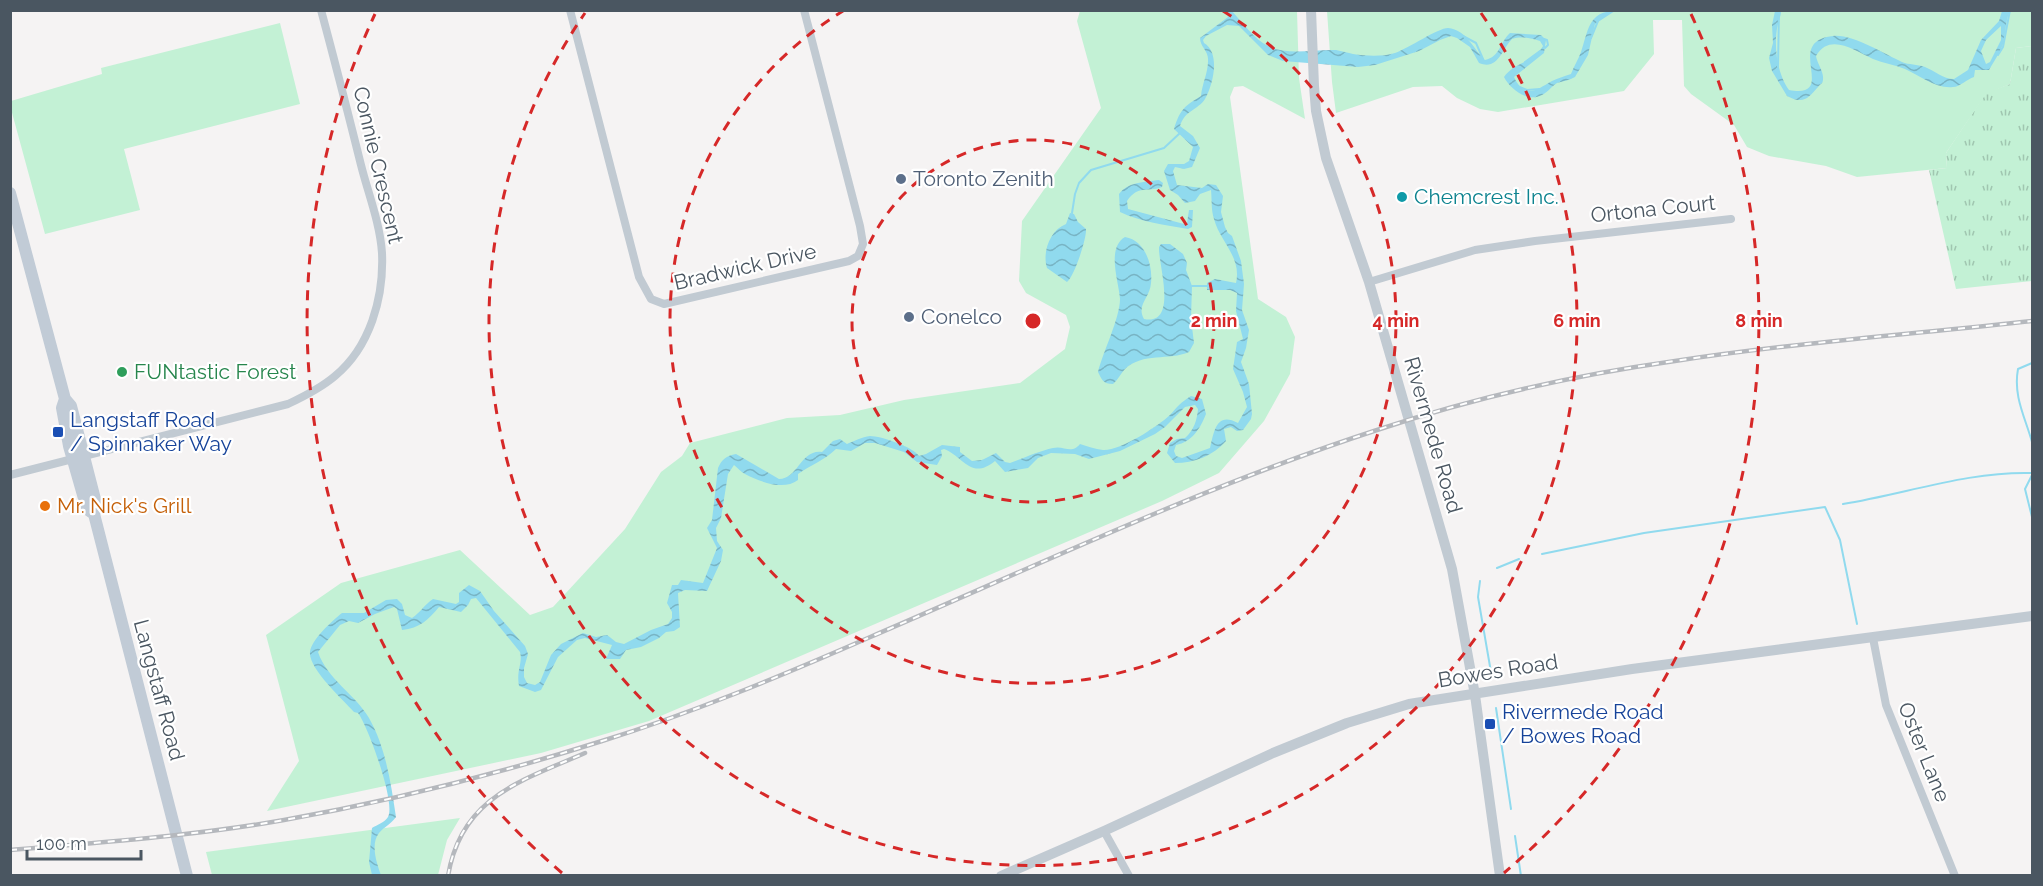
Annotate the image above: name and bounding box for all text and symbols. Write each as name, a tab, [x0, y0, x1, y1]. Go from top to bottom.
street label: Connie Crescent	[348, 84, 409, 246]
place label: Toronto Zenith	[913, 166, 1054, 191]
marker: Toronto Zenith	[894, 172, 908, 186]
place label: Chemcrest Inc.	[1414, 184, 1559, 209]
marker: Chemcrest Inc.	[1395, 190, 1409, 204]
street label: Ortona Court	[1589, 190, 1717, 227]
street label: Bradwick Drive	[671, 238, 819, 295]
place label: Conelco	[921, 304, 1002, 329]
marker: Conelco	[902, 310, 916, 324]
text: 2 min	[1191, 310, 1237, 331]
text: 4 min	[1373, 310, 1419, 331]
text: 6 min	[1553, 310, 1601, 331]
text: 8 min	[1735, 310, 1783, 331]
centre of rings	[1023, 311, 1043, 331]
street label: Rivermede Road	[1399, 354, 1468, 516]
place label: FUNtastic Forest	[134, 359, 296, 384]
marker: FUNtastic Forest	[115, 365, 129, 379]
place label: Langstaff Road / Spinnaker Way	[70, 407, 232, 456]
marker: Langstaff Road / Spinnaker Way	[51, 425, 65, 439]
place label: Mr. Nick's Grill	[57, 493, 192, 518]
marker: Mr. Nick's Grill	[38, 499, 52, 513]
street label: Langstaff Road	[129, 617, 190, 763]
street label: Bowes Road	[1436, 649, 1560, 692]
street label: Oster Lane	[1893, 698, 1956, 805]
place label: Rivermede Road / Bowes Road	[1502, 699, 1663, 748]
marker: Rivermede Road / Bowes Road	[1483, 717, 1497, 731]
scale bar	[27, 823, 141, 861]
text: 100 m	[36, 833, 87, 854]

